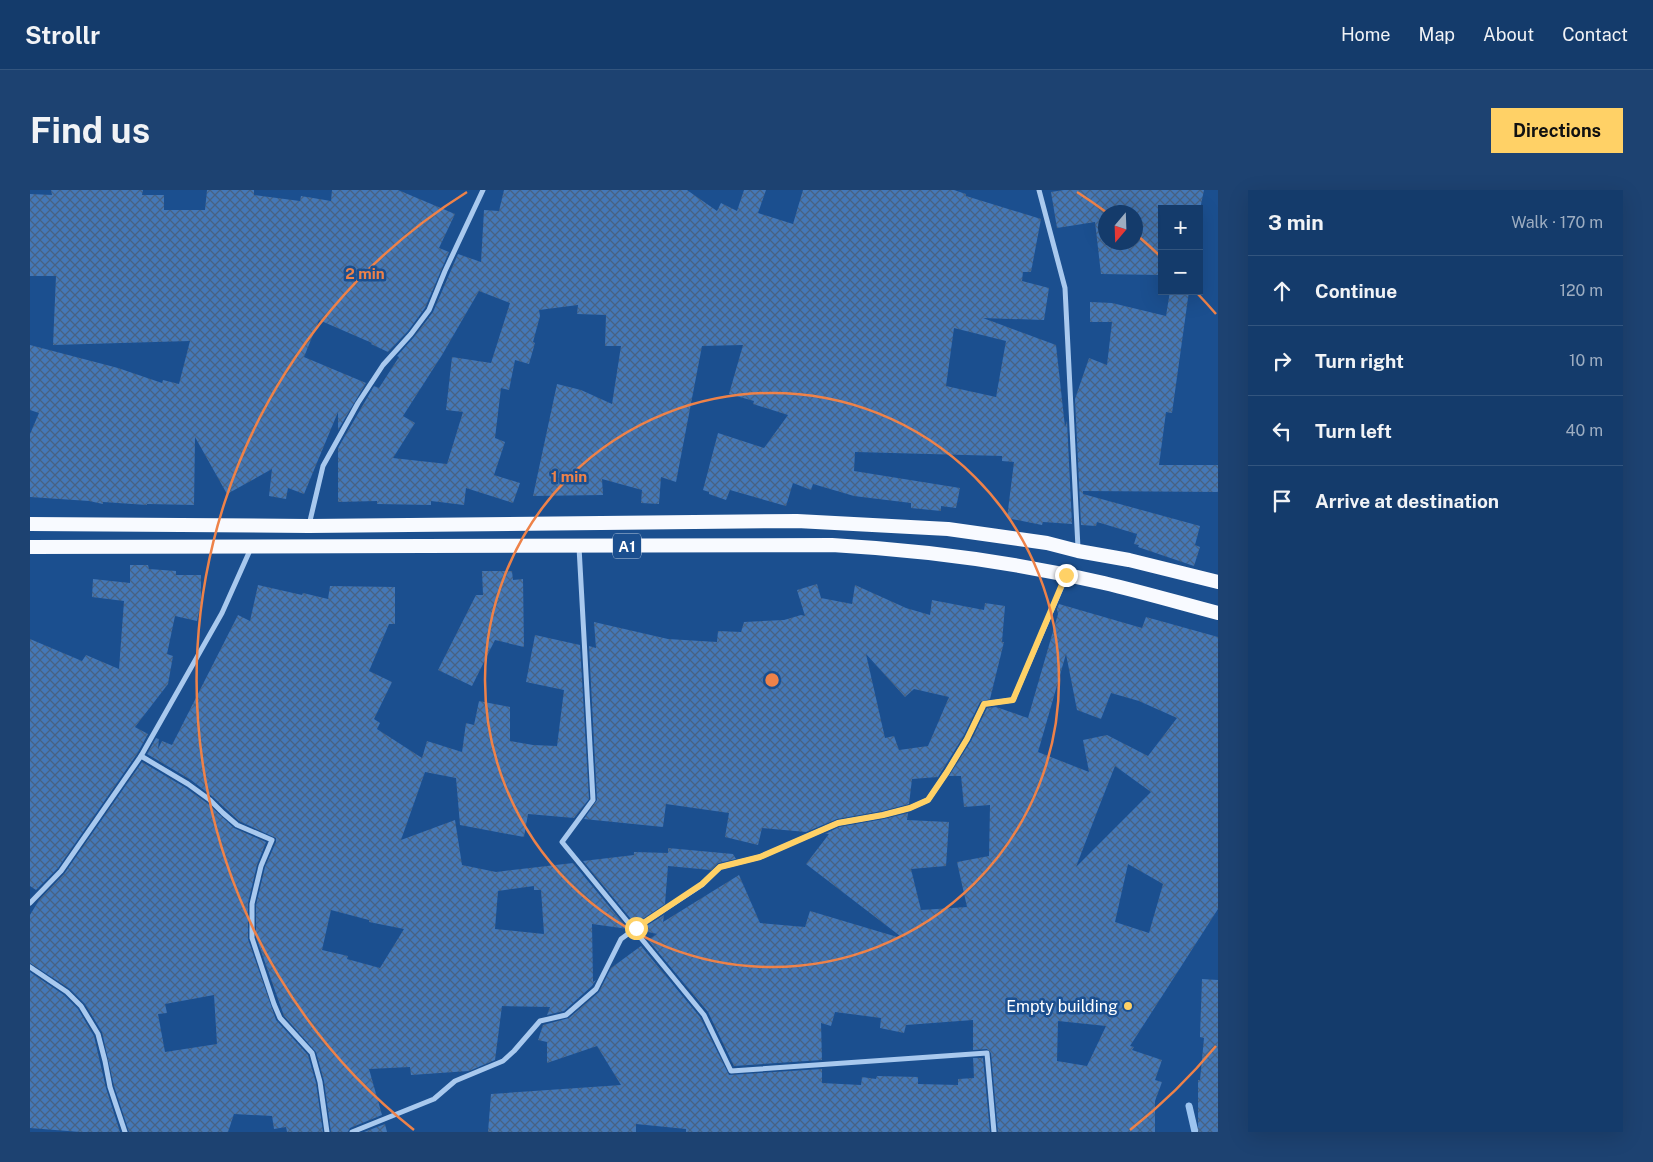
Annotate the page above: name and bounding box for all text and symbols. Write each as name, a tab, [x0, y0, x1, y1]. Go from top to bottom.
text: Strollr	[25, 21, 100, 49]
text: Home	[1341, 24, 1391, 45]
text: Map	[1419, 24, 1455, 45]
text: About	[1483, 24, 1534, 45]
text: Contact	[1562, 24, 1628, 45]
button: Directions	[1491, 108, 1623, 153]
text: Find us	[30, 110, 150, 151]
north arrow	[1098, 205, 1143, 250]
map controls	[1158, 205, 1203, 295]
button: +	[1158, 205, 1203, 250]
text: 3 min	[1268, 210, 1324, 235]
text: Walk · 170 m	[1511, 213, 1603, 232]
button: −	[1158, 250, 1203, 295]
text: 2 min	[345, 265, 385, 282]
icon: ahead	[1268, 277, 1296, 305]
text: Continue	[1315, 280, 1397, 302]
text: 120 m	[1559, 281, 1603, 300]
icon: right	[1268, 347, 1296, 375]
text: Turn right	[1315, 350, 1404, 372]
text: 10 m	[1569, 351, 1603, 370]
icon: left	[1268, 417, 1296, 445]
text: Turn left	[1315, 420, 1392, 442]
text: 40 m	[1565, 421, 1603, 440]
text: 1 min	[551, 468, 587, 485]
icon: arrive	[1268, 487, 1296, 515]
text: Arrive at destination	[1315, 490, 1499, 512]
road number: A1	[613, 534, 641, 558]
route end	[1055, 564, 1078, 587]
centre of rings	[763, 671, 781, 689]
route start	[625, 917, 648, 940]
place label: Empty building	[1006, 997, 1118, 1016]
marker: Empty building	[1122, 1000, 1134, 1012]

